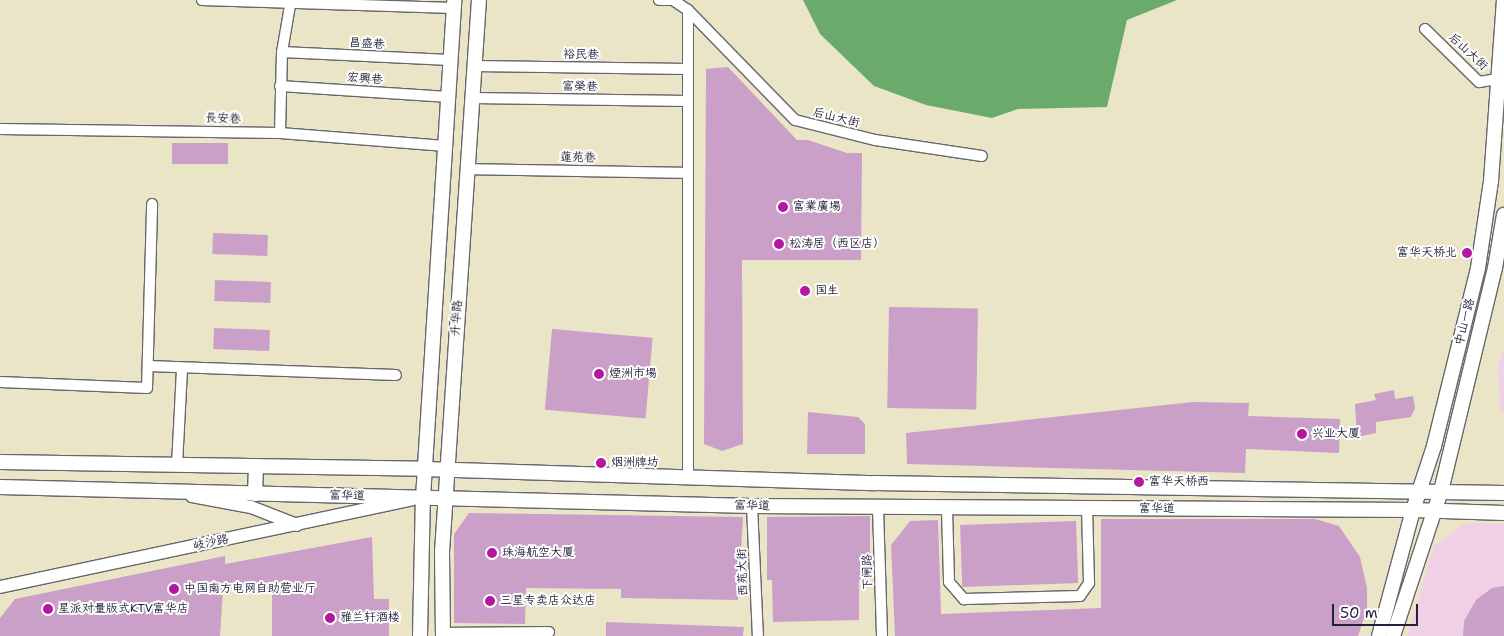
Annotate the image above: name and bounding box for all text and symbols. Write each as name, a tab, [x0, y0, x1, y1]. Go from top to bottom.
street label: 后山大街	[1446, 30, 1490, 74]
street label: 昌盛巷	[349, 36, 385, 52]
street label: 裕民巷	[563, 47, 599, 63]
street label: 宏興巷	[347, 71, 383, 87]
street label: 富榮巷	[562, 79, 598, 95]
street label: 后山大街	[811, 105, 861, 131]
street label: 長安巷	[205, 111, 241, 127]
street label: 蓮苑巷	[560, 150, 596, 166]
place label: 富業廣場	[793, 200, 841, 214]
marker: 富業廣場	[777, 201, 789, 213]
place label: 松涛居（西区店）	[789, 237, 885, 251]
marker: 松涛居（西区店）	[773, 238, 785, 250]
place label: 富华天桥北	[1397, 246, 1457, 260]
marker: 富华天桥北	[1461, 247, 1473, 259]
place label: 国生	[815, 284, 839, 298]
marker: 国生	[799, 285, 811, 297]
street label: 中山一路	[1452, 297, 1478, 347]
street label: 升华路	[449, 300, 465, 336]
place label: 煙洲市場	[609, 367, 657, 381]
marker: 煙洲市場	[593, 368, 605, 380]
place label: 兴业大厦	[1312, 427, 1360, 441]
marker: 兴业大厦	[1296, 428, 1308, 440]
place label: 烟洲牌坊	[611, 456, 659, 470]
marker: 烟洲牌坊	[595, 457, 607, 469]
place label: 富华天桥西	[1149, 475, 1209, 489]
marker: 富华天桥西	[1133, 476, 1145, 488]
street label: 富华道	[329, 488, 365, 504]
street label: 富华道	[734, 498, 770, 514]
street label: 富华道	[1139, 502, 1175, 516]
street label: 岐沙路	[192, 532, 230, 554]
place label: 珠海航空大厦	[502, 546, 574, 560]
marker: 珠海航空大厦	[486, 547, 498, 559]
street label: 西苑大街	[735, 548, 751, 596]
street label: 下闸路	[860, 554, 876, 590]
place label: 中国南方电网自助营业厅	[184, 582, 316, 596]
marker: 中国南方电网自助营业厅	[168, 583, 180, 595]
place label: 三星专卖店众达店	[500, 594, 596, 608]
scale bar	[1334, 594, 1420, 626]
marker: 三星专卖店众达店	[484, 595, 496, 607]
place label: 星派对量版式KTV富华店	[58, 602, 189, 616]
marker: 星派对量版式KTV富华店	[42, 603, 54, 615]
text: 50 m	[1340, 603, 1378, 623]
place label: 雅兰轩酒楼	[340, 611, 400, 625]
marker: 雅兰轩酒楼	[324, 612, 336, 624]

